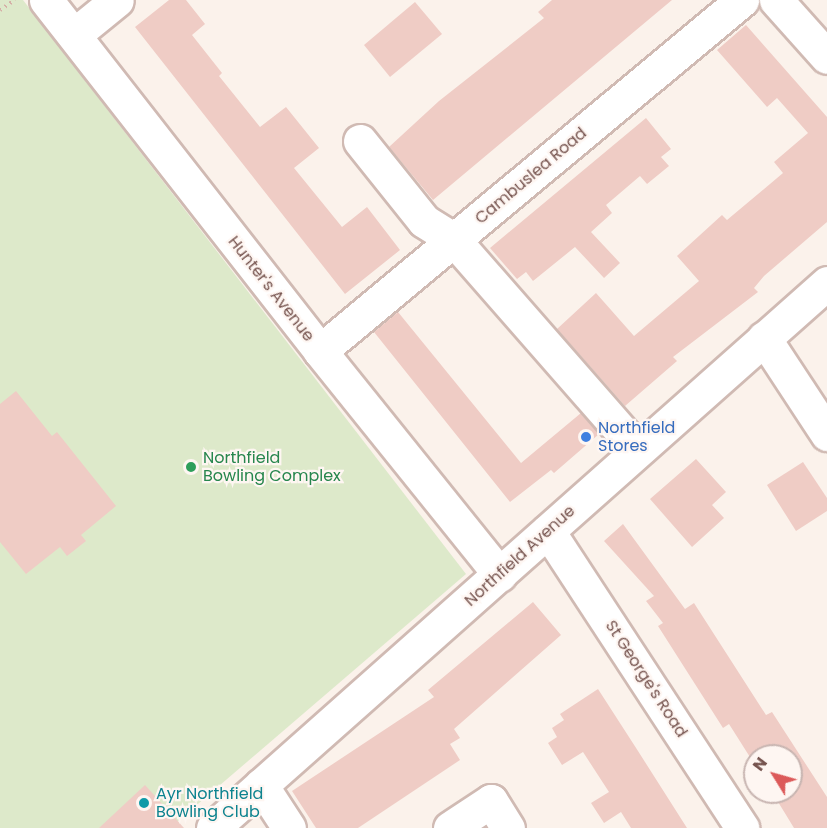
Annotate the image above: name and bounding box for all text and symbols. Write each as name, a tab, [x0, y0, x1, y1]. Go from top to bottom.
street label: Cambuslea Road	[471, 124, 591, 228]
street label: Hunter's Avenue	[224, 232, 318, 346]
place label: Northfield Stores	[598, 418, 675, 456]
marker: Northfield Stores	[579, 430, 593, 444]
place label: Northfield Bowling Complex	[203, 448, 341, 486]
marker: Northfield Bowling Complex	[184, 460, 198, 474]
street label: Northfield Avenue	[461, 501, 579, 611]
street label: St George's Road	[601, 617, 691, 741]
north arrow	[743, 744, 803, 804]
text: N	[747, 752, 773, 776]
place label: Ayr Northfield Bowling Club	[156, 784, 263, 822]
marker: Ayr Northfield Bowling Club	[137, 796, 151, 810]

